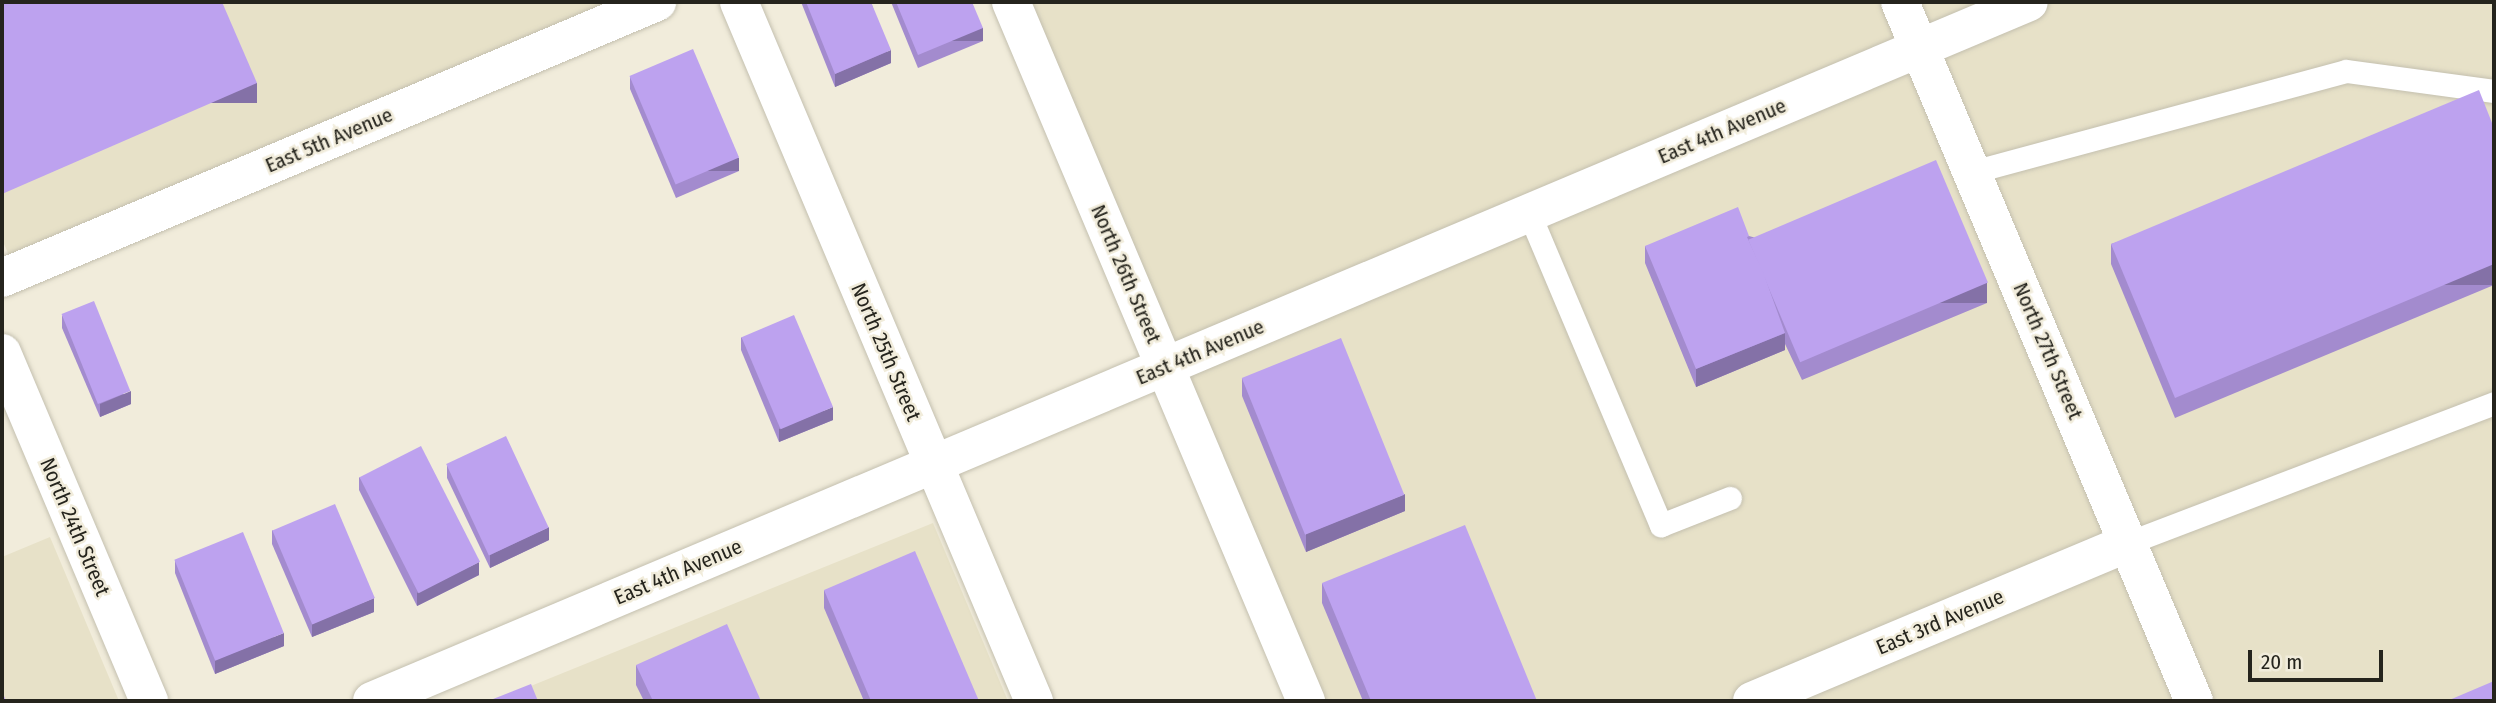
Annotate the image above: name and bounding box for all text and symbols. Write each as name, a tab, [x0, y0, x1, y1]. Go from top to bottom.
street label: East 4th Avenue	[1654, 93, 1790, 169]
street label: East 5th Avenue	[261, 102, 397, 178]
street label: North 26th Street	[1085, 201, 1167, 347]
street label: North 25th Street	[846, 279, 926, 425]
street label: North 27th Street	[2008, 279, 2088, 423]
street label: East 4th Avenue	[1132, 314, 1268, 390]
street label: North 24th Street	[35, 454, 115, 600]
street label: East 4th Avenue	[610, 534, 746, 610]
street label: East 3rd Avenue	[1872, 584, 2008, 660]
scale bar	[2251, 636, 2386, 680]
text: 20 m	[2261, 649, 2302, 675]

